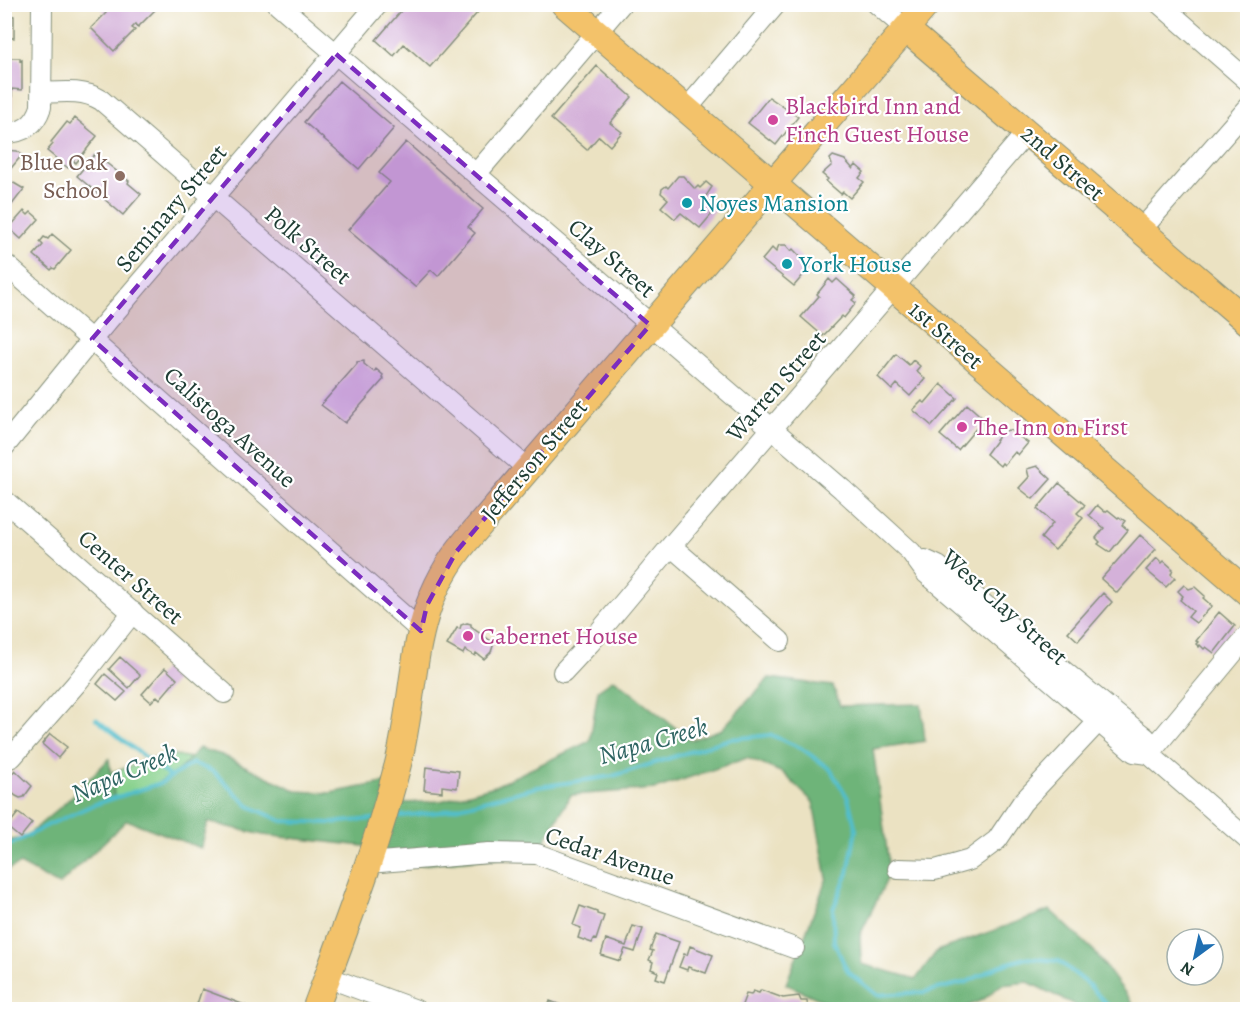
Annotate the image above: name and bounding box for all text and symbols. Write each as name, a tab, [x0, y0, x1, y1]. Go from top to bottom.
place label: Blackbird Inn and Finch Guest House	[785, 90, 969, 150]
marker: Blackbird Inn and Finch Guest House	[766, 113, 780, 127]
street label: 2nd Street	[1014, 118, 1112, 208]
street label: Seminary Street	[108, 137, 234, 279]
place label: Blue Oak School	[20, 146, 108, 206]
marker: Blue Oak School	[113, 169, 127, 183]
place label: Noyes Mansion	[699, 187, 849, 219]
marker: Noyes Mansion	[680, 196, 694, 210]
street label: Polk Street	[258, 198, 358, 292]
street label: Clay Street	[561, 211, 663, 305]
place label: York House	[798, 248, 912, 280]
marker: York House	[780, 257, 794, 271]
street label: 1st Street	[902, 294, 990, 376]
street label: Warren Street	[718, 324, 833, 449]
street label: Calistoga Avenue	[157, 359, 303, 495]
street label: Jefferson Street	[473, 392, 595, 528]
place label: The Inn on First	[974, 411, 1128, 443]
marker: The Inn on First	[955, 420, 969, 434]
street label: Center Street	[71, 522, 191, 632]
street label: West Clay Street	[934, 541, 1075, 672]
place label: Cabernet House	[480, 620, 638, 652]
marker: Cabernet House	[461, 629, 475, 643]
water label: Napa Creek	[594, 709, 712, 773]
water label: Napa Creek	[66, 735, 182, 811]
street label: Cedar Avenue	[541, 819, 679, 893]
north arrow	[1165, 927, 1225, 987]
text: N	[1176, 956, 1198, 981]

